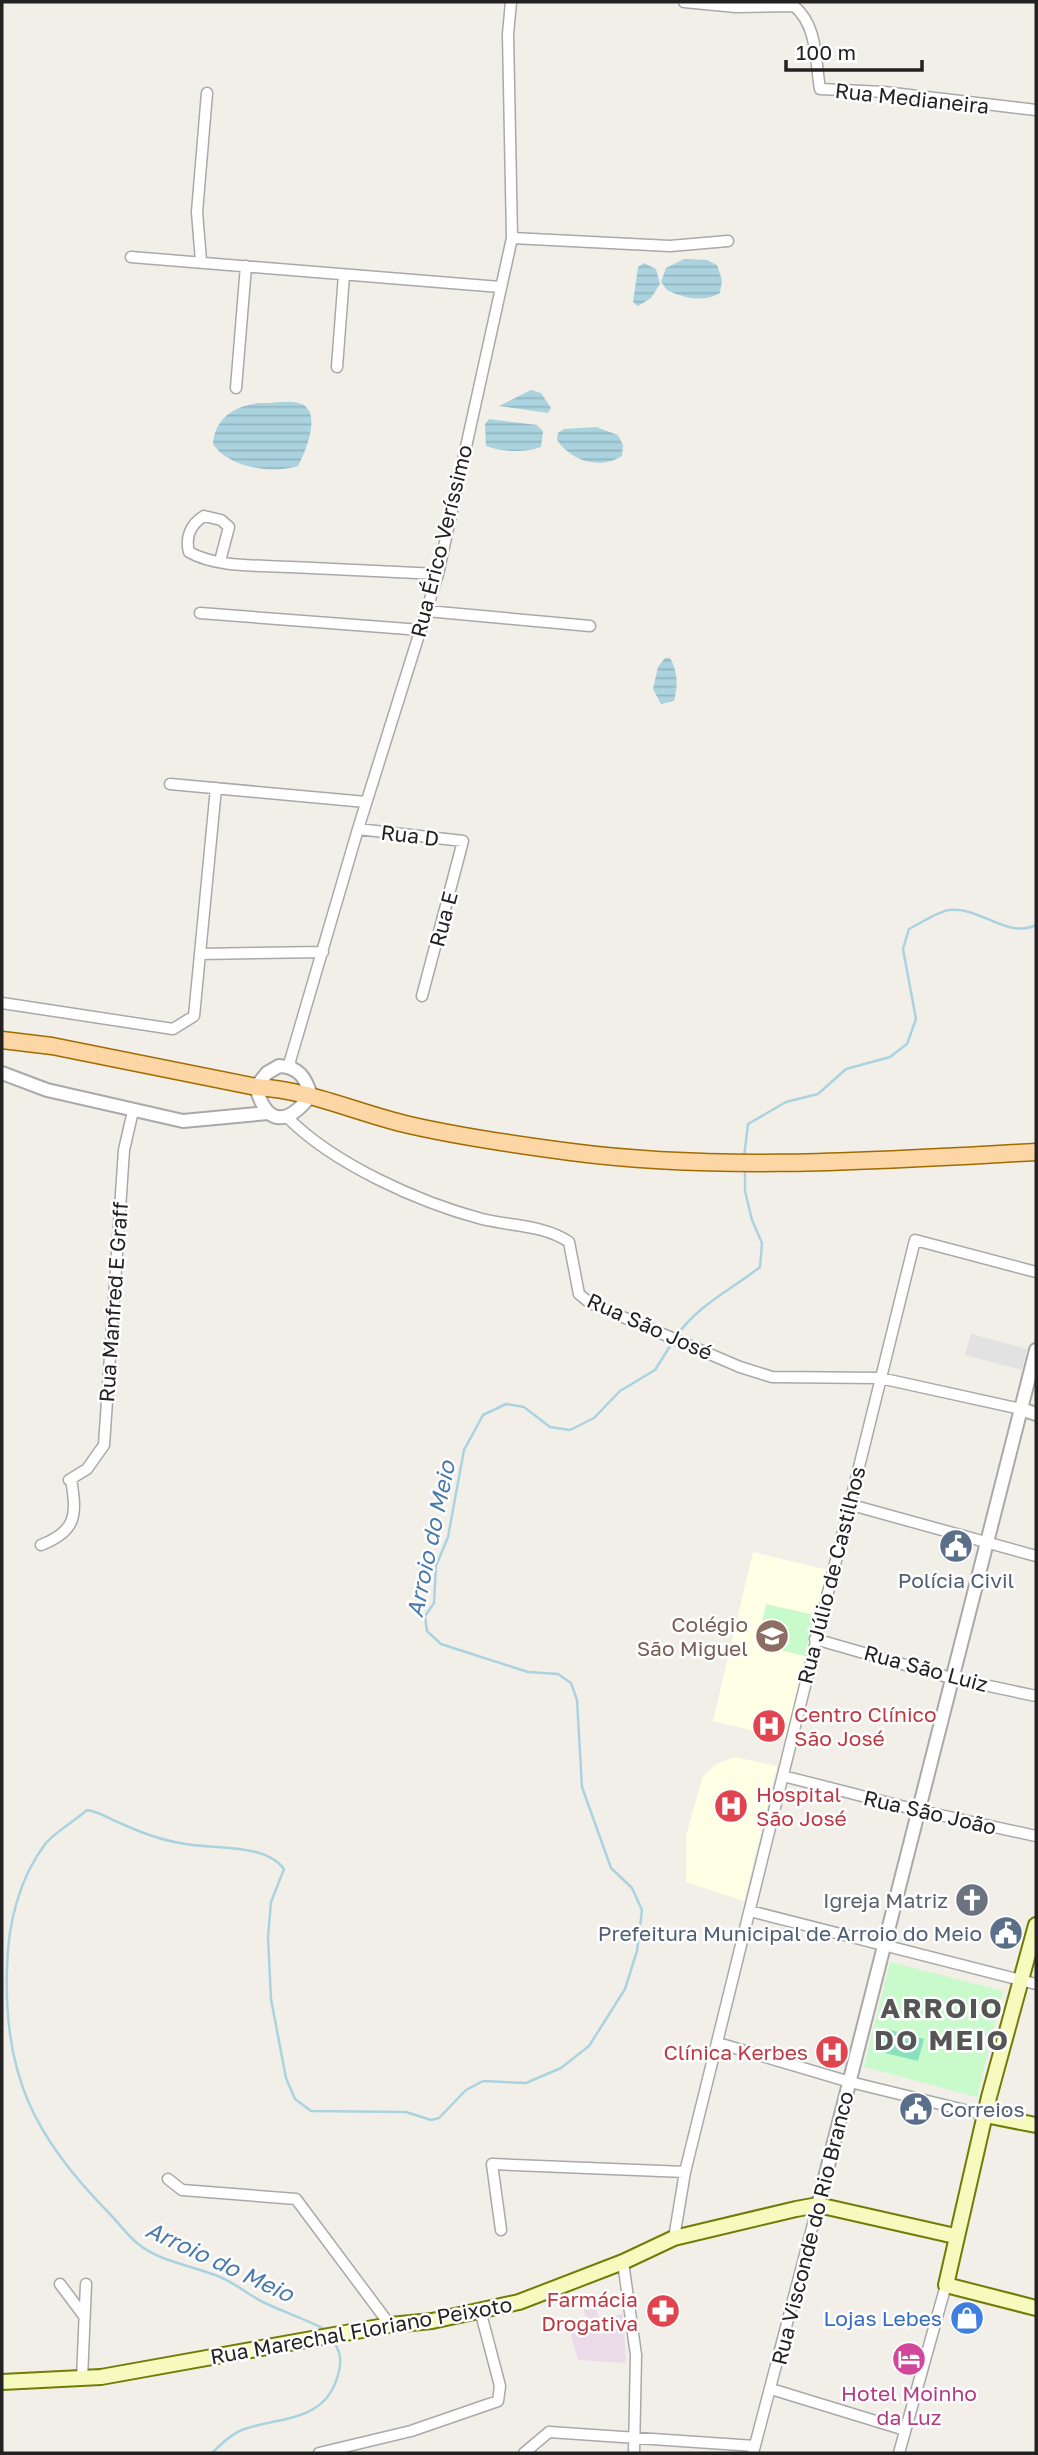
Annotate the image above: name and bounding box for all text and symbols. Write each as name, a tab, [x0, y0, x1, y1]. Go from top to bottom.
scale bar	[786, 28, 922, 72]
text: 100 m	[796, 39, 856, 65]
street label: Rua Medianeira	[834, 77, 990, 119]
street label: Rua Érico Veríssimo	[404, 442, 478, 640]
street label: Rua D	[379, 819, 441, 851]
street label: Rua E	[423, 888, 463, 950]
street label: Rua Manfred E Graff	[93, 1201, 133, 1403]
street label: Rua São José	[583, 1287, 717, 1365]
water label: Arroio do Meio	[400, 1457, 461, 1620]
street label: Rua Júlio de Castilhos	[791, 1464, 871, 1686]
public building icon: Polícia Civil	[937, 1527, 975, 1565]
place label: Polícia Civil	[898, 1567, 1014, 1593]
place label: Colégio São Miguel	[637, 1611, 748, 1661]
school or university icon: Colégio São Miguel	[753, 1617, 791, 1655]
street label: Rua São Luiz	[861, 1639, 991, 1697]
place label: Centro Clínico São José	[794, 1701, 937, 1751]
hospital icon: Centro Clínico São José	[750, 1707, 788, 1745]
place label: Hospital São José	[756, 1781, 847, 1831]
street label: Rua São João	[861, 1784, 999, 1840]
hospital icon: Hospital São José	[712, 1787, 750, 1825]
church icon: Igreja Matriz	[953, 1881, 991, 1919]
place label: Igreja Matriz	[823, 1887, 948, 1913]
public building icon: Prefeitura Municipal de Arroio do Meio	[987, 1914, 1025, 1952]
place label: Prefeitura Municipal de Arroio do Meio	[598, 1920, 982, 1946]
district label: ARROIO DO MEIO	[874, 1991, 1010, 2056]
hospital icon: Clínica Kerbes	[813, 2033, 851, 2071]
place label: Clínica Kerbes	[664, 2039, 808, 2065]
street label: Rua Visconde do Rio Branco	[765, 2088, 859, 2368]
public building icon: Correios	[897, 2090, 935, 2128]
place label: Correios	[940, 2096, 1025, 2122]
water label: Arroio do Meio	[142, 2215, 299, 2308]
place label: Farmácia Drogativa	[541, 2286, 638, 2336]
street label: Rua Marechal Floriano Peixoto	[208, 2291, 514, 2369]
pharmacy icon: Farmácia Drogativa	[644, 2292, 682, 2330]
shop icon: Lojas Lebes	[948, 2299, 986, 2337]
place label: Lojas Lebes	[824, 2305, 942, 2331]
hotel icon: Hotel Moinho da Luz	[890, 2340, 928, 2378]
place label: Hotel Moinho da Luz	[841, 2380, 977, 2430]

